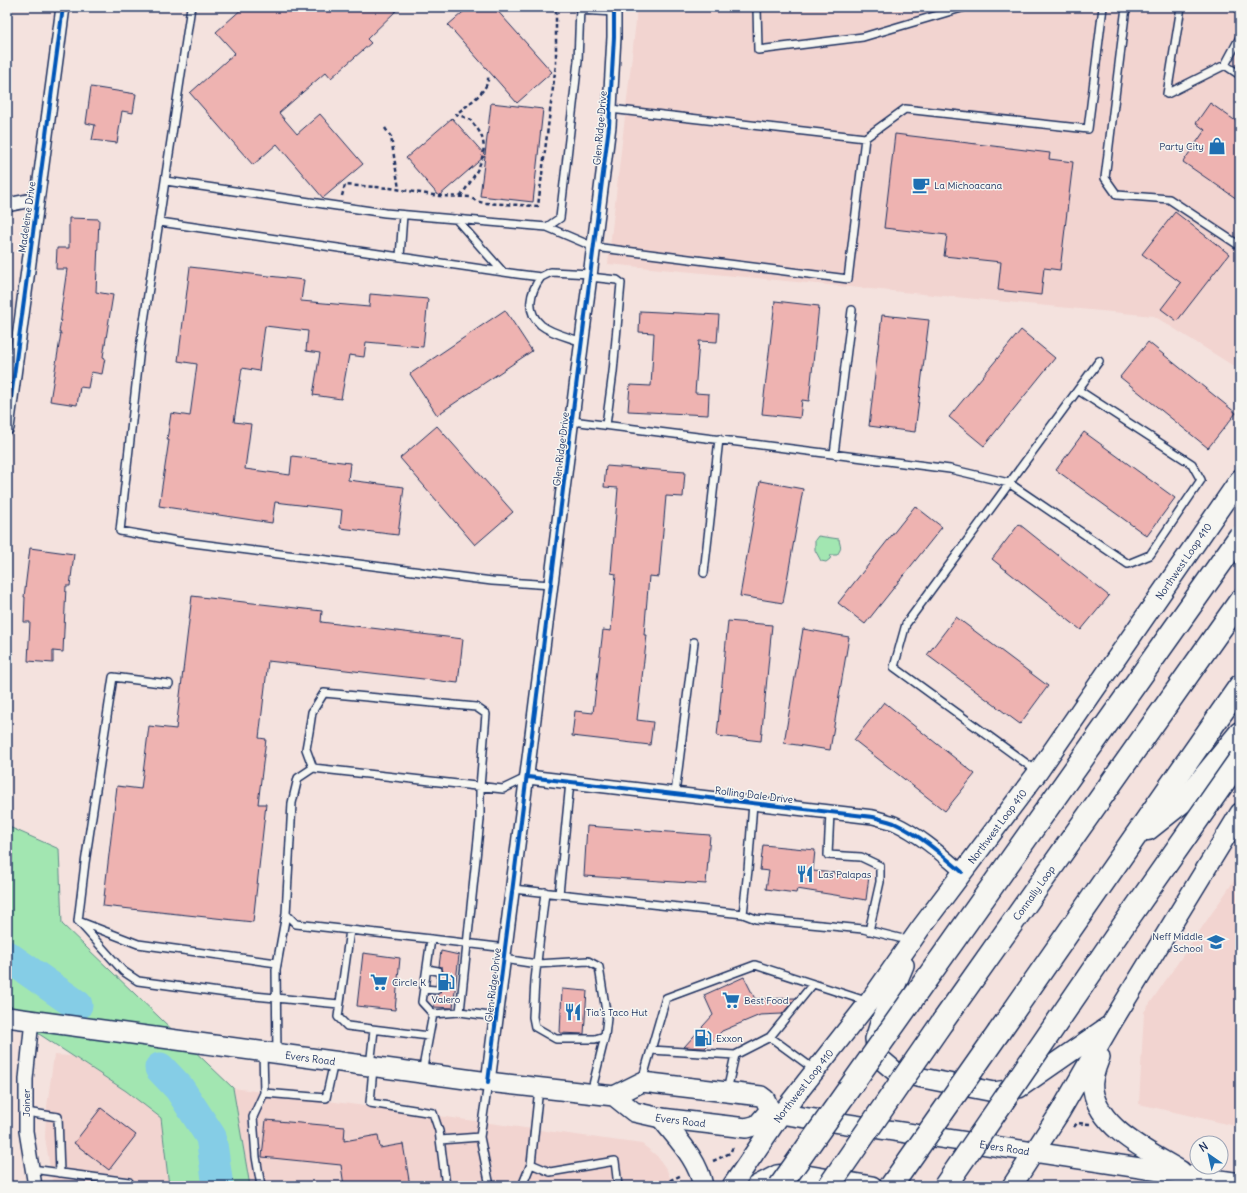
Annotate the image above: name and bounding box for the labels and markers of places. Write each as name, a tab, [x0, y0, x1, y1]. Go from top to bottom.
shop icon: Party City	[1207, 136, 1227, 156]
place label: Party City	[1159, 140, 1204, 153]
cafe icon: La Michoacana	[911, 175, 931, 195]
place label: La Michoacana	[934, 179, 1002, 192]
restaurant icon: Las Palapas	[795, 864, 815, 884]
place label: Las Palapas	[818, 868, 872, 881]
place label: Neff Middle School	[1152, 930, 1203, 955]
school or university icon: Neff Middle School	[1206, 932, 1226, 952]
supermarket icon: Circle K	[369, 972, 389, 992]
fuel station icon: Valero	[436, 972, 456, 992]
place label: Circle K	[392, 976, 427, 989]
supermarket icon: Best Food	[721, 990, 741, 1010]
place label: Valero	[432, 993, 461, 1006]
place label: Best Food	[744, 994, 789, 1007]
restaurant icon: Tia's Taco Hut	[563, 1002, 583, 1022]
place label: Tia's Taco Hut	[586, 1006, 648, 1019]
fuel station icon: Exxon	[693, 1028, 713, 1048]
place label: Exxon	[716, 1032, 743, 1045]

